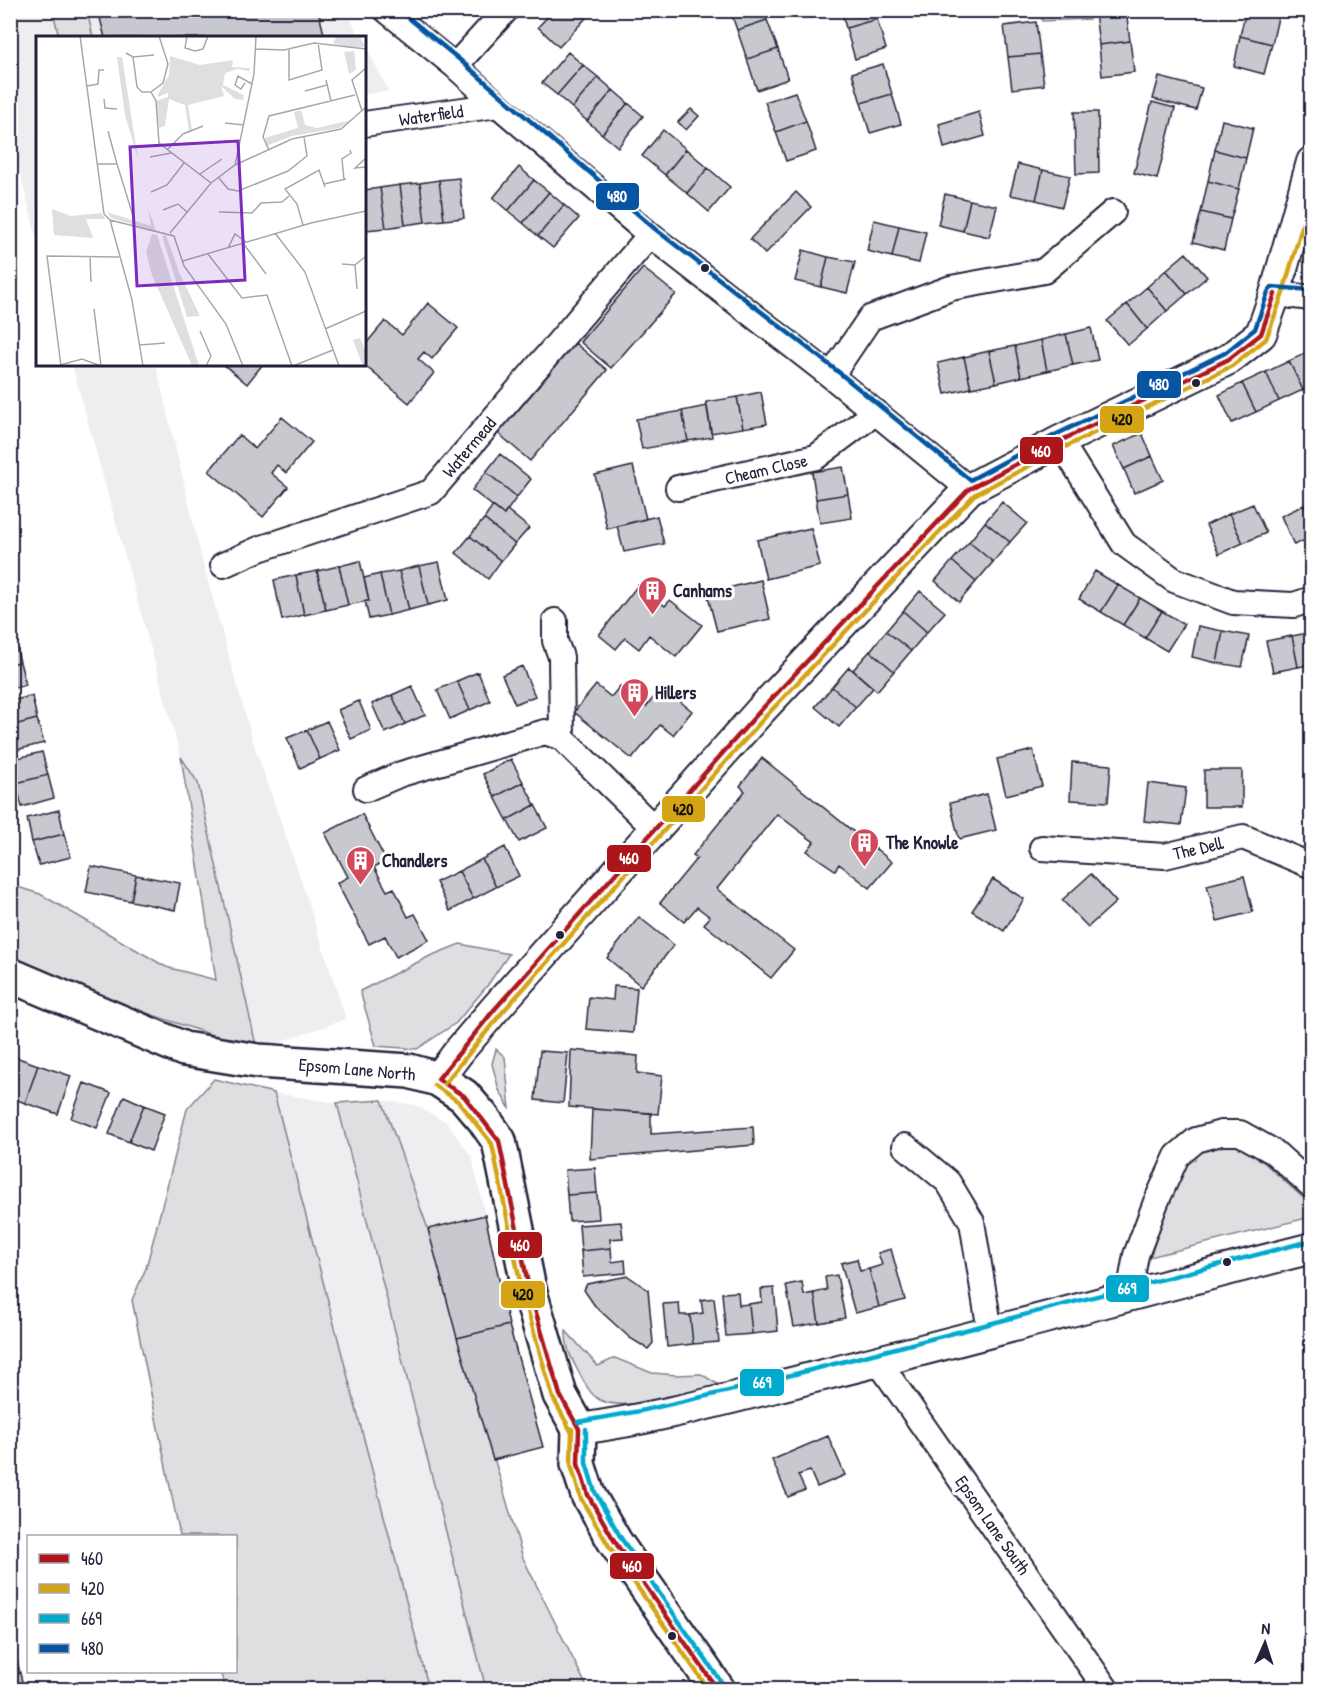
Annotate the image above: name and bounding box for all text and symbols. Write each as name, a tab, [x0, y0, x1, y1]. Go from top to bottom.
inset map	[36, 36, 366, 366]
street label: Waterfield	[397, 98, 465, 132]
line badge: 480	[595, 182, 640, 211]
text: 480	[607, 185, 627, 207]
unlabelled marker	[699, 262, 711, 274]
line badge: 480	[1136, 370, 1182, 399]
text: 480	[1149, 373, 1169, 395]
unlabelled marker	[1190, 377, 1202, 389]
line badge: 420	[1099, 405, 1145, 434]
text: 420	[1112, 408, 1132, 430]
street label: Watermead	[436, 411, 502, 483]
line badge: 460	[1019, 436, 1064, 465]
text: 460	[1031, 440, 1051, 462]
street label: Cheam Close	[722, 447, 810, 491]
building icon: Canhams	[636, 574, 668, 616]
place label: Canhams	[673, 578, 732, 603]
building icon: Hillers	[618, 676, 650, 718]
place label: Hillers	[655, 680, 696, 705]
line badge: 420	[661, 795, 706, 823]
text: 420	[673, 798, 693, 820]
building icon: The Knowle	[849, 826, 881, 868]
place label: The Knowle	[885, 830, 959, 855]
street label: The Dell	[1170, 830, 1226, 866]
building icon: Chandlers	[345, 844, 377, 886]
line badge: 460	[606, 844, 652, 873]
text: 460	[619, 847, 639, 869]
place label: Chandlers	[382, 848, 448, 873]
unlabelled marker	[554, 929, 566, 941]
street label: Epsom Lane North	[298, 1051, 417, 1087]
line badge: 460	[497, 1231, 543, 1259]
text: 460	[510, 1234, 530, 1256]
unlabelled marker	[1221, 1256, 1233, 1268]
line badge: 669	[1105, 1274, 1150, 1303]
text: 669	[1118, 1277, 1136, 1299]
line badge: 420	[500, 1280, 546, 1309]
text: 420	[513, 1283, 533, 1305]
line badge: 669	[739, 1368, 785, 1397]
text: 669	[753, 1371, 771, 1393]
street label: Epsom Lane South	[950, 1470, 1037, 1580]
legend	[27, 1535, 237, 1673]
text: 460	[81, 1546, 103, 1571]
line badge: 460	[609, 1552, 655, 1580]
text: 460	[622, 1555, 642, 1577]
text: 420	[81, 1576, 104, 1601]
text: 669	[81, 1606, 102, 1631]
north arrow	[1235, 1613, 1295, 1673]
text: N	[1261, 1617, 1271, 1639]
unlabelled marker	[666, 1630, 678, 1642]
text: 480	[81, 1636, 104, 1661]

